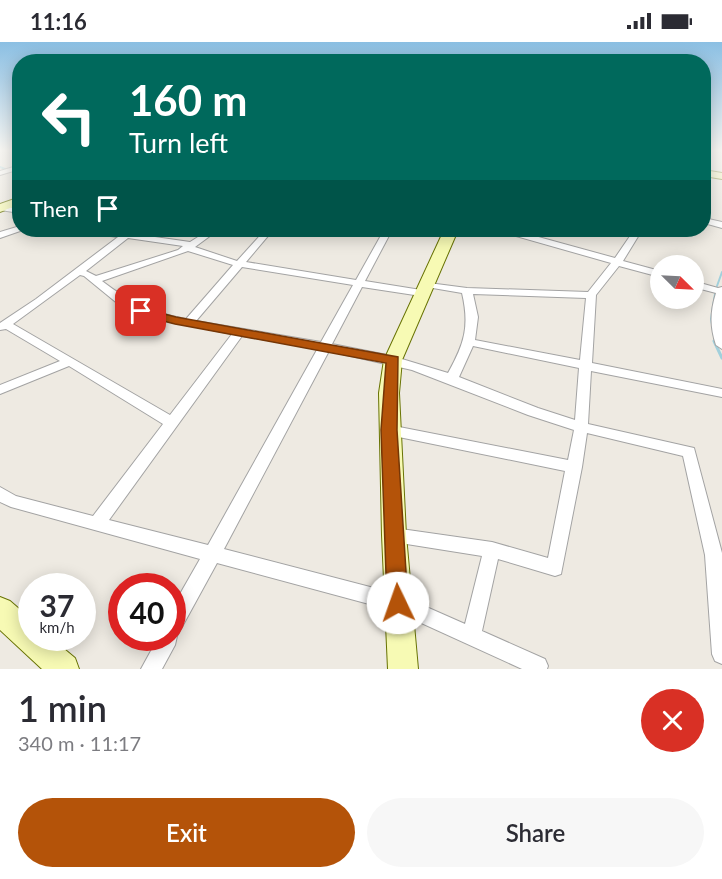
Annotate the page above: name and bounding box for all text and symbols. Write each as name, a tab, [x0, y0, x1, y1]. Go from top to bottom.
text: 11:16	[30, 8, 87, 35]
text: 160 m	[129, 75, 247, 125]
icon: left	[30, 78, 108, 156]
text: Turn left	[129, 126, 228, 159]
icon: arrive	[91, 192, 124, 225]
text: Then	[30, 195, 79, 222]
north arrow	[650, 255, 704, 309]
map controls	[650, 255, 704, 309]
pin	[115, 285, 166, 336]
icon: arrive	[124, 294, 157, 327]
position arrow	[366, 571, 430, 635]
speed limit sign: 40	[108, 573, 186, 651]
text: 37	[40, 587, 74, 623]
text: km/h	[39, 618, 75, 636]
text: 1 min	[18, 686, 107, 730]
button: close	[641, 689, 704, 752]
text: 340 m · 11:17	[18, 731, 141, 755]
button: Exit	[18, 798, 355, 867]
button: Share	[367, 798, 704, 867]

